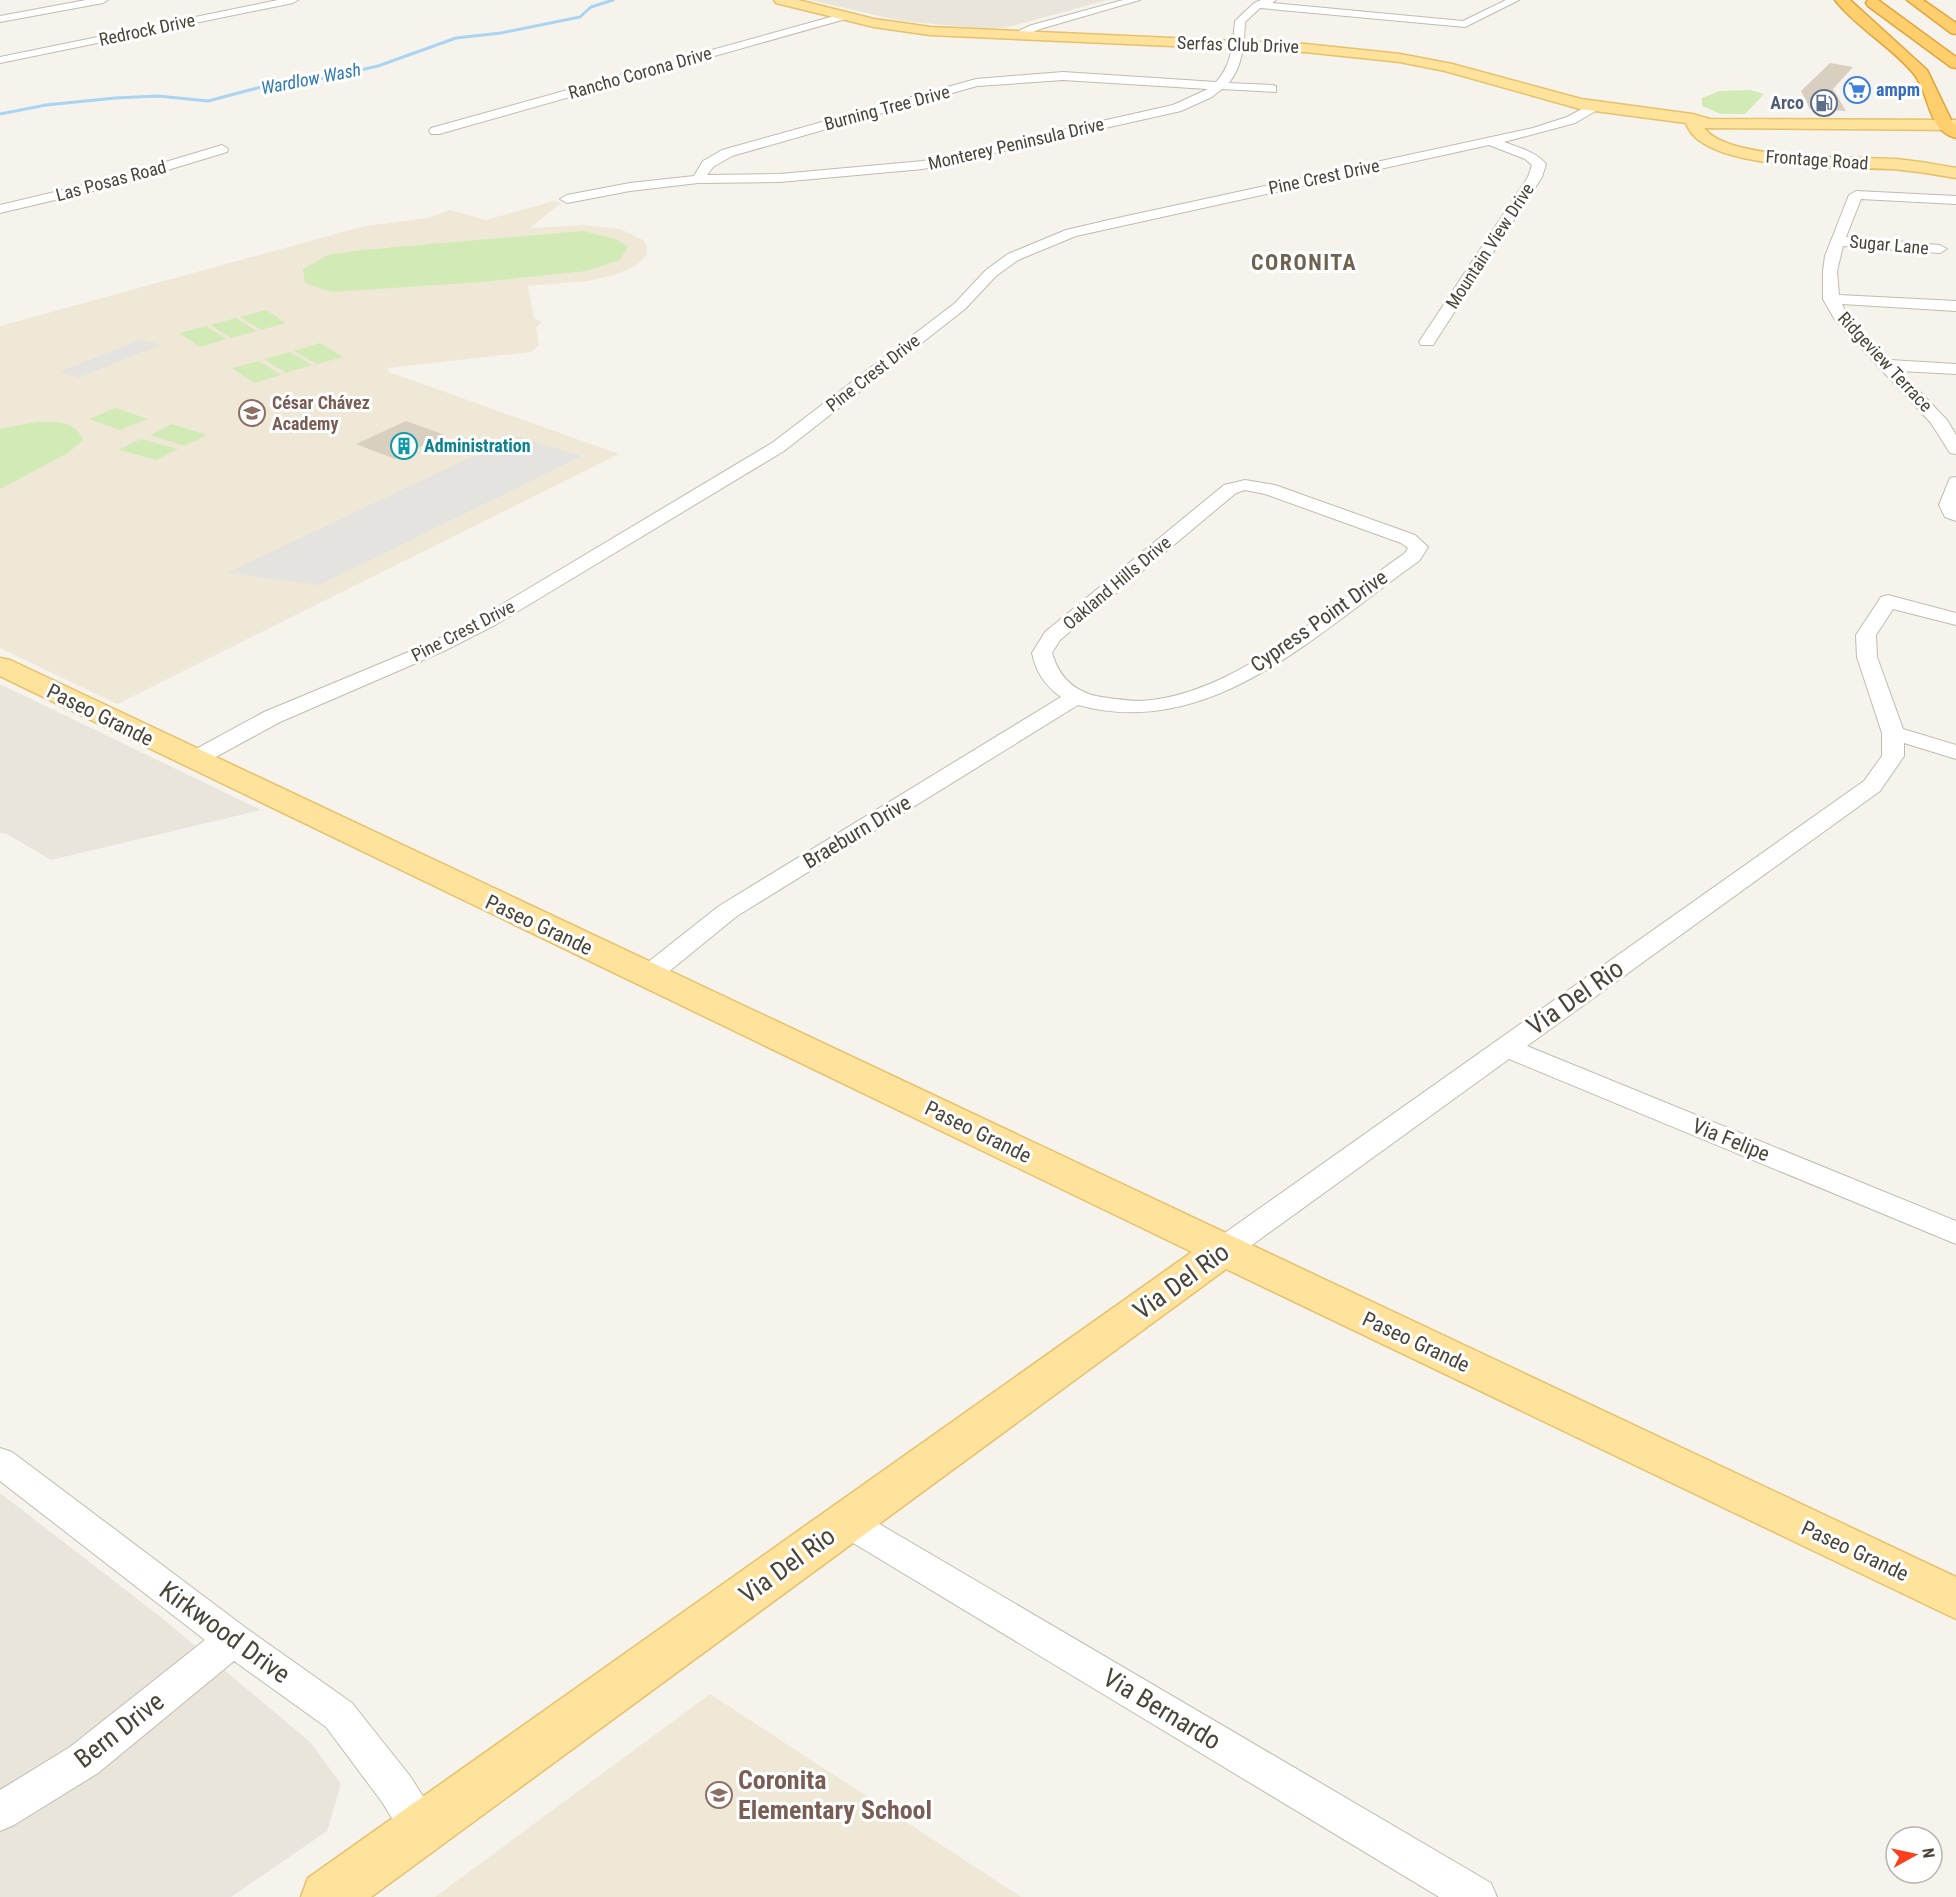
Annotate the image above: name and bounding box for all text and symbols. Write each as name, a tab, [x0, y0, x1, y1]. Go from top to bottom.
street label: Redrock Drive	[97, 9, 197, 50]
street label: Serfas Club Drive	[1177, 32, 1299, 57]
street label: Rancho Corona Drive	[566, 42, 714, 103]
water label: Wardlow Wash	[259, 59, 363, 98]
supermarket icon: ampm	[1842, 75, 1872, 105]
place label: ampm	[1876, 79, 1920, 100]
street label: Burning Tree Drive	[822, 81, 952, 134]
fuel station icon: Arco	[1809, 88, 1839, 118]
place label: Arco	[1770, 92, 1804, 113]
street label: Monterey Peninsula Drive	[926, 113, 1106, 174]
street label: Frontage Road	[1765, 145, 1869, 174]
street label: Pine Crest Drive	[1266, 154, 1381, 199]
street label: Las Posas Road	[53, 156, 169, 205]
street label: Mountain View Drive	[1441, 179, 1538, 312]
street label: Sugar Lane	[1849, 231, 1930, 258]
district label: CORONITA	[1251, 250, 1357, 275]
street label: Ridgeview Terrace	[1834, 308, 1937, 416]
street label: Pine Crest Drive	[822, 330, 924, 416]
place label: César Chávez Academy	[272, 392, 370, 434]
school or university icon: César Chávez Academy	[237, 398, 267, 428]
building icon: Administration	[389, 431, 419, 461]
place label: Administration	[424, 435, 531, 456]
street label: Oakland Hills Drive	[1059, 532, 1175, 634]
street label: Cypress Point Drive	[1246, 565, 1392, 677]
street label: Pine Crest Drive	[408, 596, 518, 666]
street label: Paseo Grande	[43, 679, 157, 751]
street label: Braeburn Drive	[799, 790, 915, 873]
street label: Paseo Grande	[482, 890, 596, 960]
street label: Via Del Rio	[1521, 953, 1629, 1041]
street label: Paseo Grande	[921, 1096, 1035, 1168]
street label: Via Felipe	[1689, 1114, 1773, 1166]
street label: Via Del Rio	[1127, 1236, 1235, 1326]
street label: Paseo Grande	[1359, 1307, 1473, 1377]
street label: Paseo Grande	[1798, 1516, 1912, 1586]
street label: Via Del Rio	[733, 1520, 841, 1610]
street label: Kirkwood Drive	[154, 1575, 296, 1689]
street label: Via Bernardo	[1098, 1662, 1226, 1756]
street label: Bern Drive	[68, 1686, 170, 1774]
place label: Coronita Elementary School	[738, 1765, 932, 1825]
school or university icon: Coronita Elementary School	[704, 1780, 734, 1810]
north arrow	[1884, 1825, 1944, 1885]
text: N	[1918, 1847, 1938, 1859]

